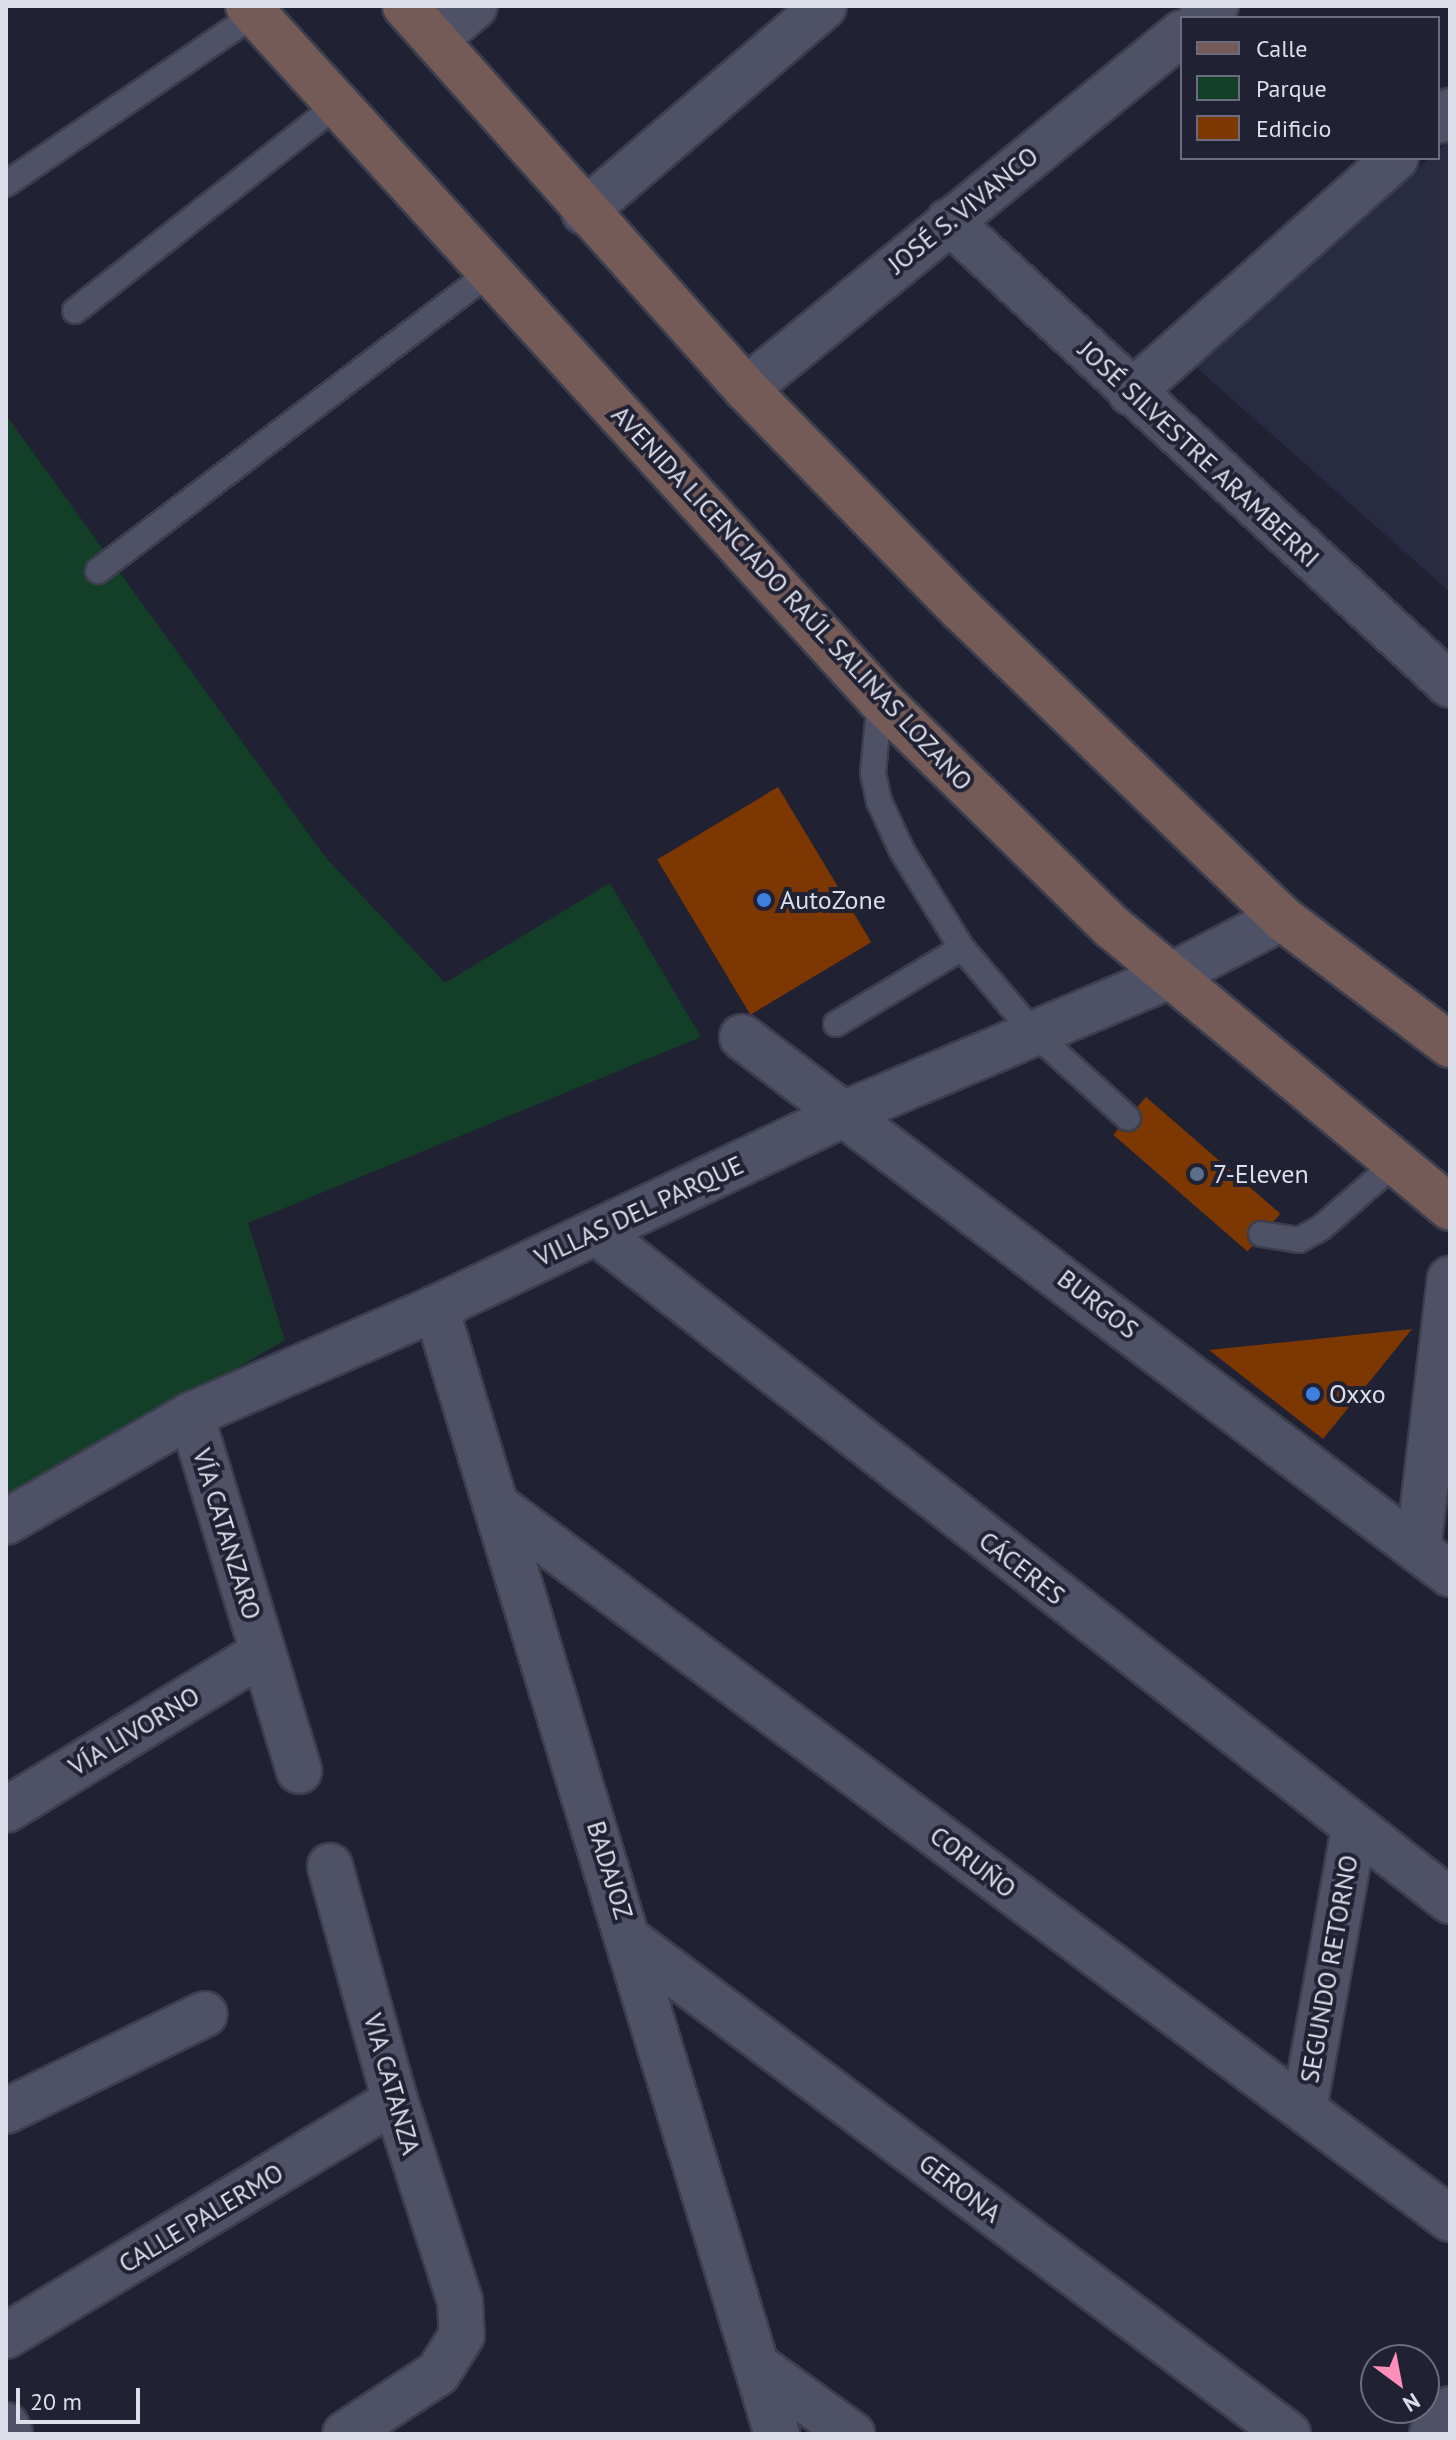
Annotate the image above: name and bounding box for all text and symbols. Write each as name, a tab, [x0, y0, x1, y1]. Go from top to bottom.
legend	[1180, 16, 1440, 160]
text: Calle	[1256, 33, 1307, 64]
text: Parque	[1256, 73, 1327, 104]
text: Edificio	[1256, 113, 1331, 144]
street label: JOSÉ S. VIVANCO	[881, 139, 1045, 281]
street label: JOSÉ SILVESTRE ARAMBERRI	[1072, 334, 1326, 574]
street label: AVENIDA LICENCIADO RAÚL SALINAS LOZANO	[604, 398, 980, 798]
place label: AutoZone	[780, 884, 886, 916]
marker: AutoZone	[755, 891, 773, 909]
street label: VILLAS DEL PARQUE	[529, 1149, 749, 1273]
place label: 7-Eleven	[1213, 1158, 1309, 1190]
marker: 7-Eleven	[1188, 1165, 1206, 1183]
street label: BURGOS	[1051, 1263, 1145, 1345]
place label: Oxxo	[1329, 1378, 1386, 1410]
marker: Oxxo	[1304, 1385, 1322, 1403]
street label: VÍA CATANZARO	[186, 1444, 268, 1624]
street label: CÁCERES	[973, 1525, 1071, 1611]
street label: VÍA LIVORNO	[62, 1679, 206, 1783]
street label: BADAJOZ	[580, 1817, 640, 1923]
street label: CORUÑO	[924, 1820, 1022, 1904]
street label: SEGUNDO RETORNO	[1294, 1853, 1364, 2085]
street label: VIA CATANZA	[357, 2009, 427, 2159]
street label: GERONA	[913, 2147, 1007, 2229]
street label: CALLE PALERMO	[113, 2157, 289, 2279]
north arrow	[1360, 2344, 1440, 2424]
scale bar	[20, 2372, 144, 2422]
text: 20 m	[30, 2386, 82, 2417]
text: N	[1398, 2387, 1425, 2418]

